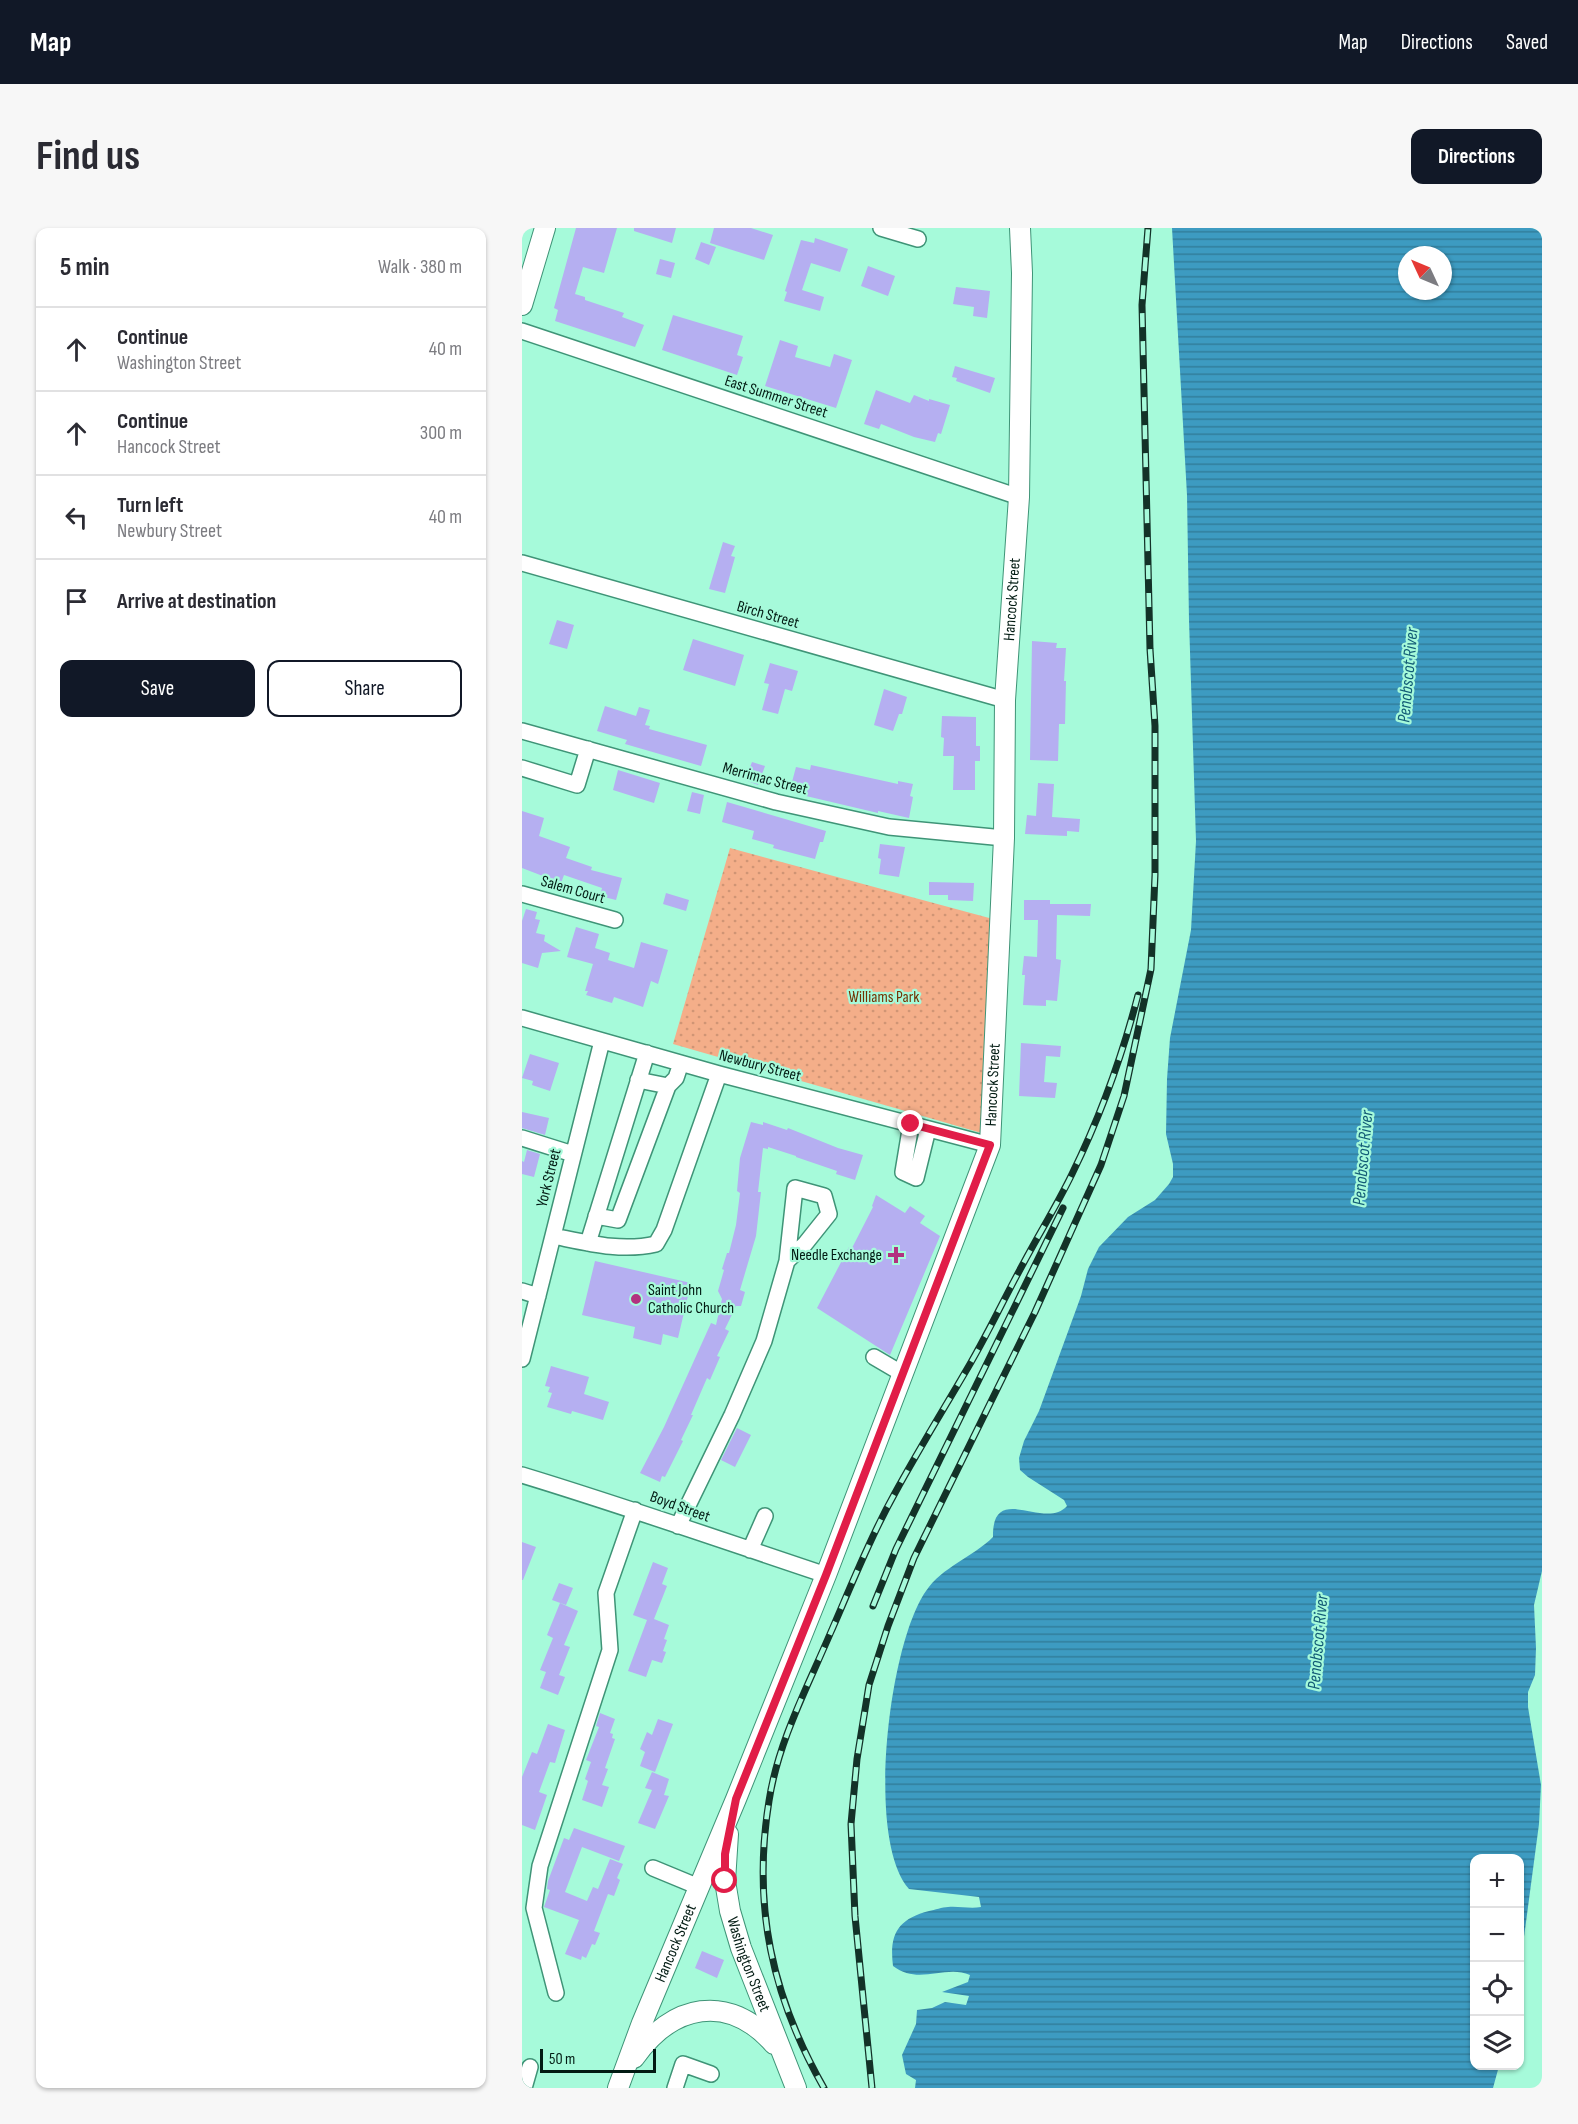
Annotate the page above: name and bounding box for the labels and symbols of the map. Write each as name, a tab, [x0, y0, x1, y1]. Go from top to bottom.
north arrow	[1398, 246, 1452, 300]
street label: East Summer Street	[722, 371, 830, 423]
street label: Hancock Street	[1000, 557, 1024, 641]
street label: Birch Street	[735, 597, 801, 633]
water label: Penobscot River	[1393, 626, 1423, 724]
street label: Merrimac Street	[720, 759, 810, 799]
street label: Salem Court	[539, 872, 607, 908]
park label: Williams Park	[849, 988, 919, 1007]
street label: Hancock Street	[981, 1043, 1004, 1127]
street label: Newbury Street	[717, 1046, 803, 1086]
water label: Penobscot River	[1348, 1109, 1378, 1207]
route end	[897, 1110, 923, 1136]
street label: York Street	[533, 1147, 565, 1209]
place label: Needle Exchange	[791, 1246, 882, 1265]
marker: Needle Exchange	[887, 1246, 905, 1264]
place label: Saint John Catholic Church	[648, 1281, 734, 1318]
marker: Saint John Catholic Church	[629, 1292, 643, 1306]
street label: Boyd Street	[647, 1487, 713, 1527]
water label: Penobscot River	[1303, 1593, 1333, 1691]
route start	[711, 1867, 737, 1893]
street label: Hancock Street	[651, 1901, 700, 1985]
street label: Washington Street	[723, 1915, 775, 2015]
scale bar	[540, 2046, 656, 2074]

